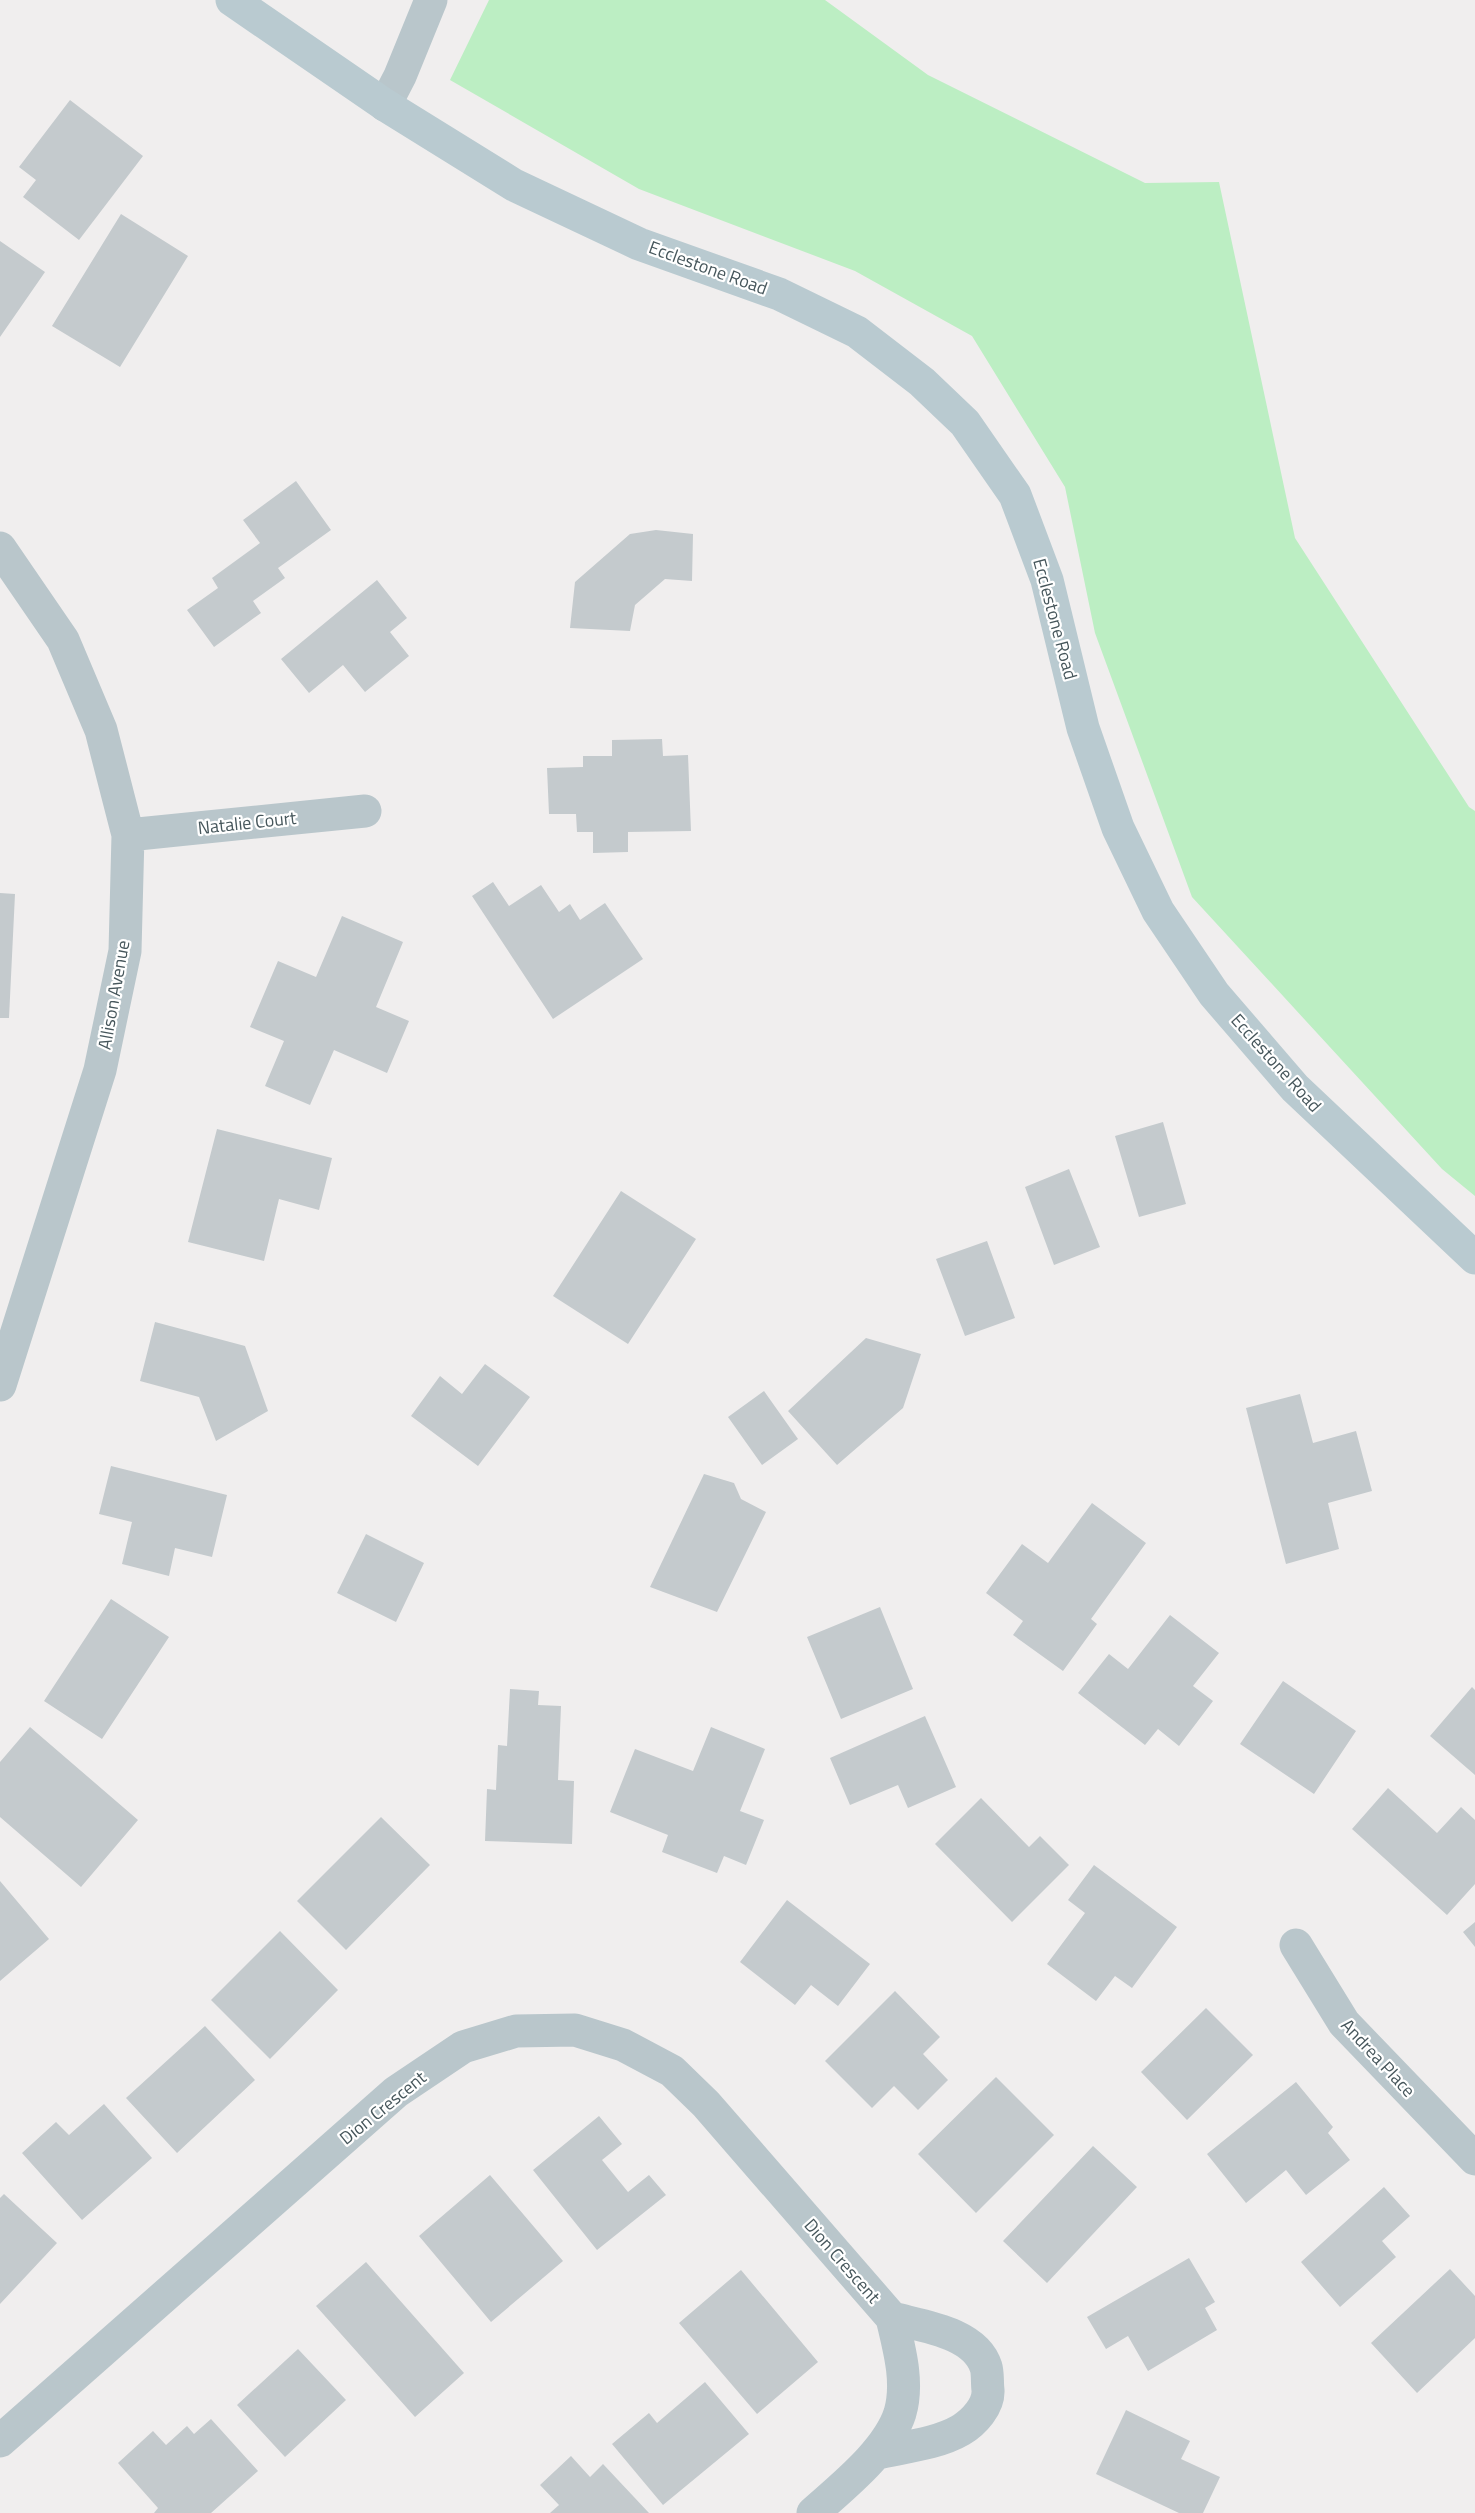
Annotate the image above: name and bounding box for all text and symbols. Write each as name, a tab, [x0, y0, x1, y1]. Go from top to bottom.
street label: Ecclestone Road	[645, 234, 771, 302]
street label: Ecclestone Road	[1026, 555, 1085, 683]
street label: Natalie Court	[196, 804, 298, 841]
street label: Allison Avenue	[91, 938, 136, 1052]
street label: Ecclestone Road	[1225, 1007, 1328, 1118]
street label: Andrea Place	[1335, 2012, 1422, 2103]
street label: Dion Crescent	[334, 2064, 432, 2151]
street label: Dion Crescent	[798, 2212, 887, 2310]

